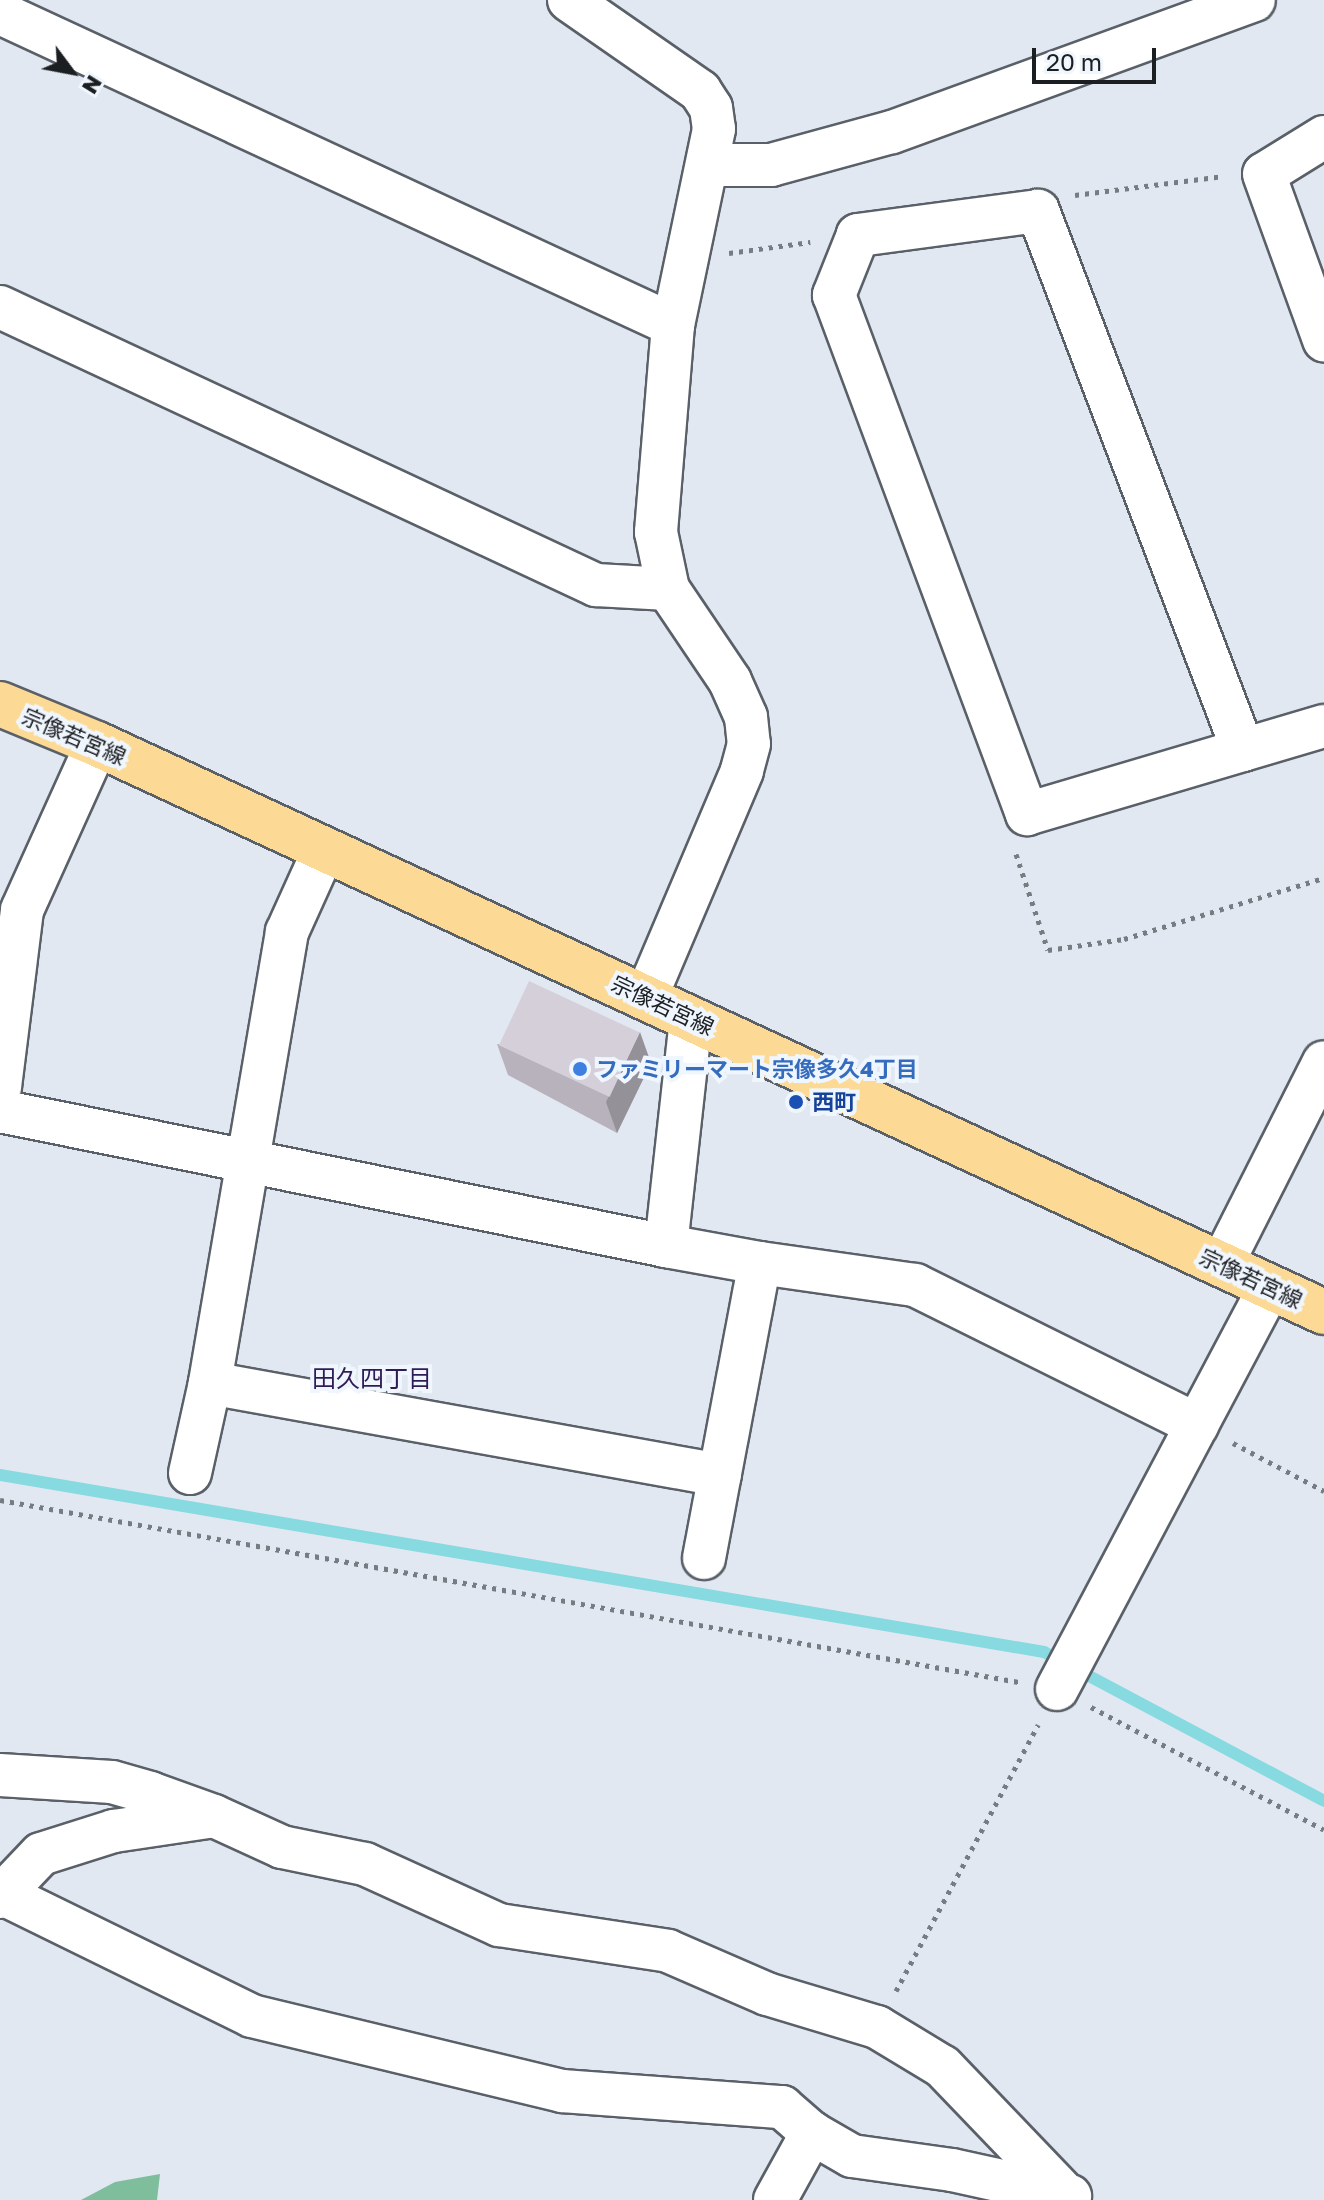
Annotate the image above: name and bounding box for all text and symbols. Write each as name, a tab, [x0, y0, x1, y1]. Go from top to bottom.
north arrow	[32, 32, 112, 112]
scale bar	[1036, 32, 1160, 82]
text: 20 m	[1046, 47, 1102, 76]
text: N	[77, 71, 109, 99]
street label: 宗像若宮線	[18, 702, 130, 770]
street label: 宗像若宮線	[608, 970, 718, 1040]
place label: ファミリーマート宗像多久4丁目	[596, 1056, 918, 1082]
marker: ファミリーマート宗像多久4丁目	[571, 1060, 589, 1078]
place label: 西町	[812, 1089, 856, 1115]
marker: 西町	[787, 1093, 805, 1111]
street label: 宗像若宮線	[1196, 1243, 1306, 1313]
district label: 田久四丁目	[312, 1364, 432, 1392]

